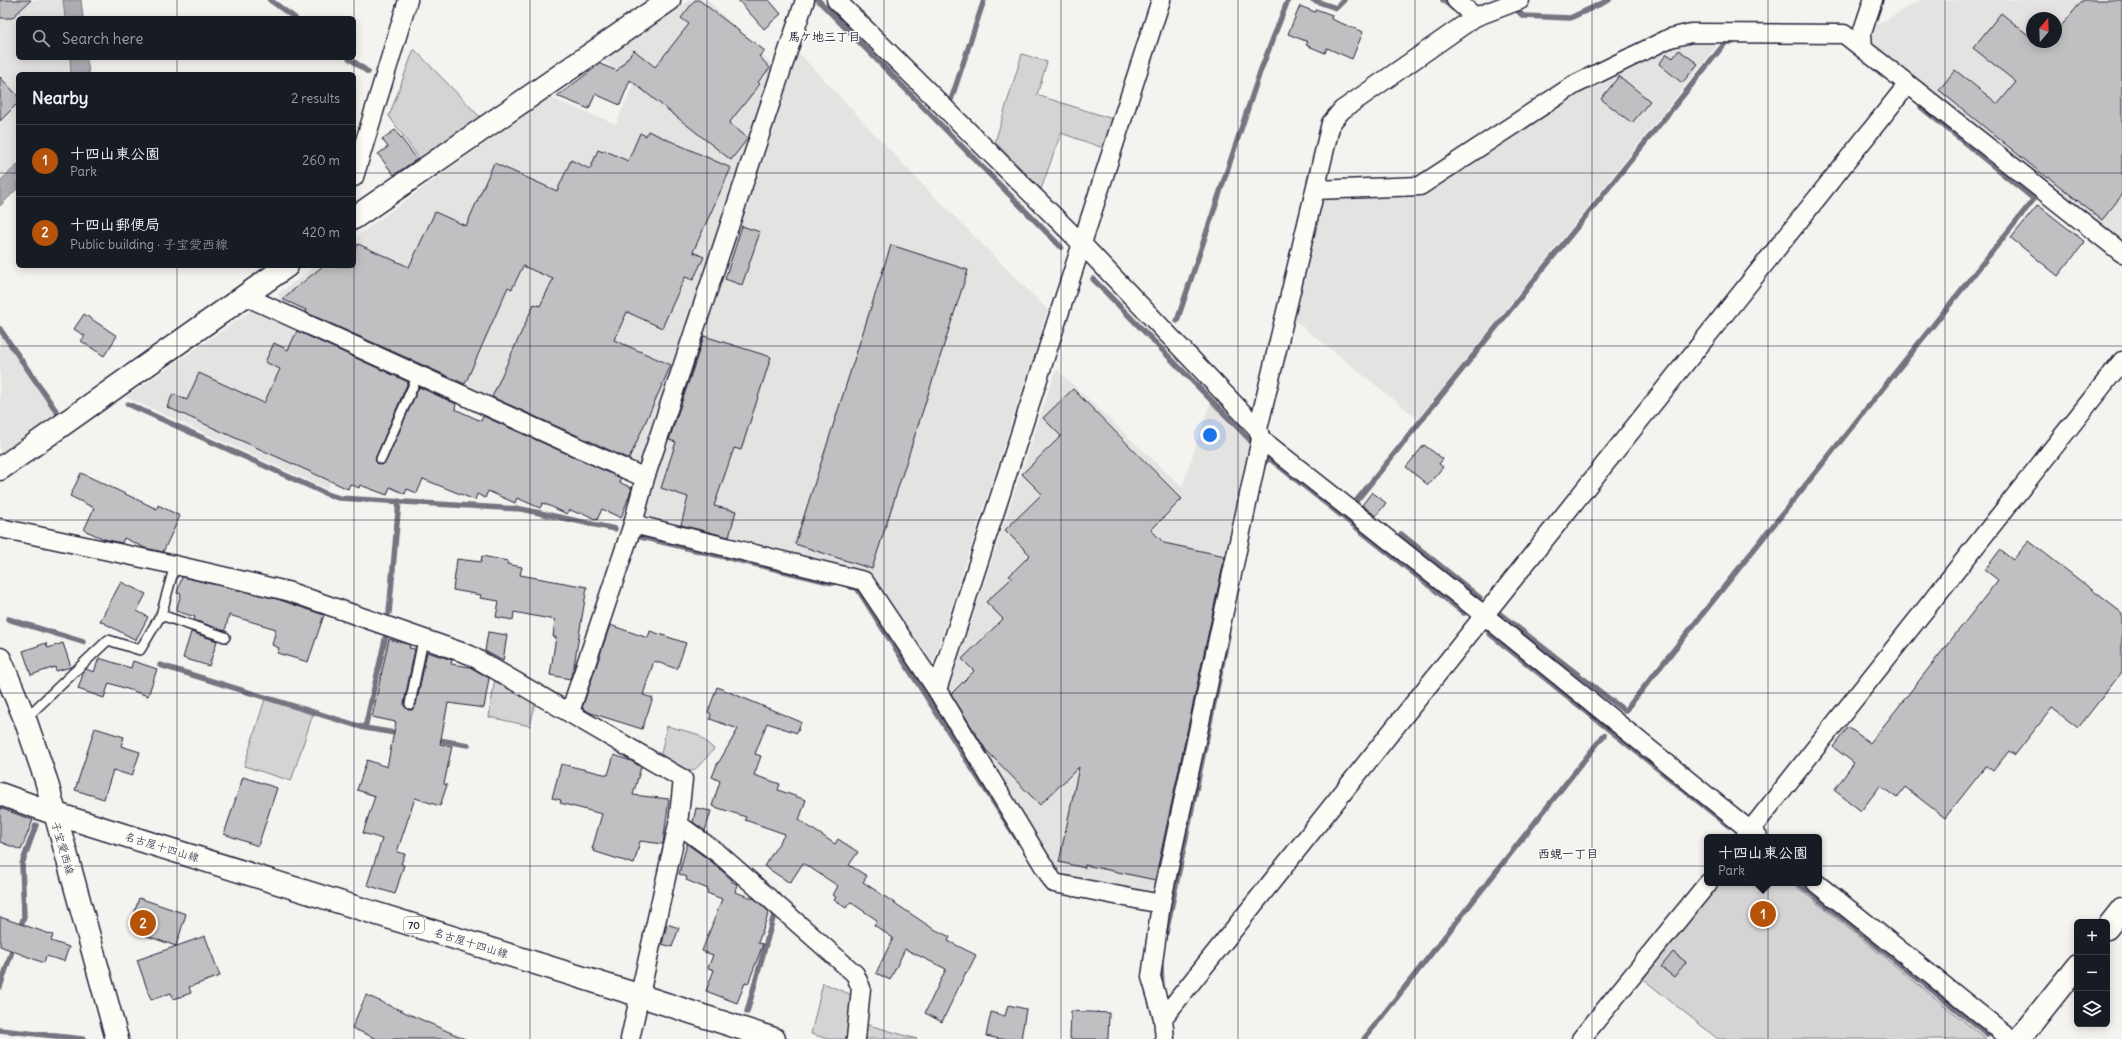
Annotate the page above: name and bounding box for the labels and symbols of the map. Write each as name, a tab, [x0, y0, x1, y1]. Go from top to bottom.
north arrow	[2026, 12, 2062, 48]
district label: 馬ケ地三丁目	[788, 29, 860, 44]
your location	[1200, 425, 1220, 445]
street label: 子宝愛西線	[49, 820, 77, 876]
street label: 名古屋十四山線	[123, 829, 201, 865]
district label: 西蜆一丁目	[1538, 846, 1598, 861]
pin: 1	[1750, 899, 1776, 929]
pin: 2	[130, 908, 156, 938]
road number: 70	[404, 917, 424, 933]
street label: 名古屋十四山線	[432, 925, 510, 961]

